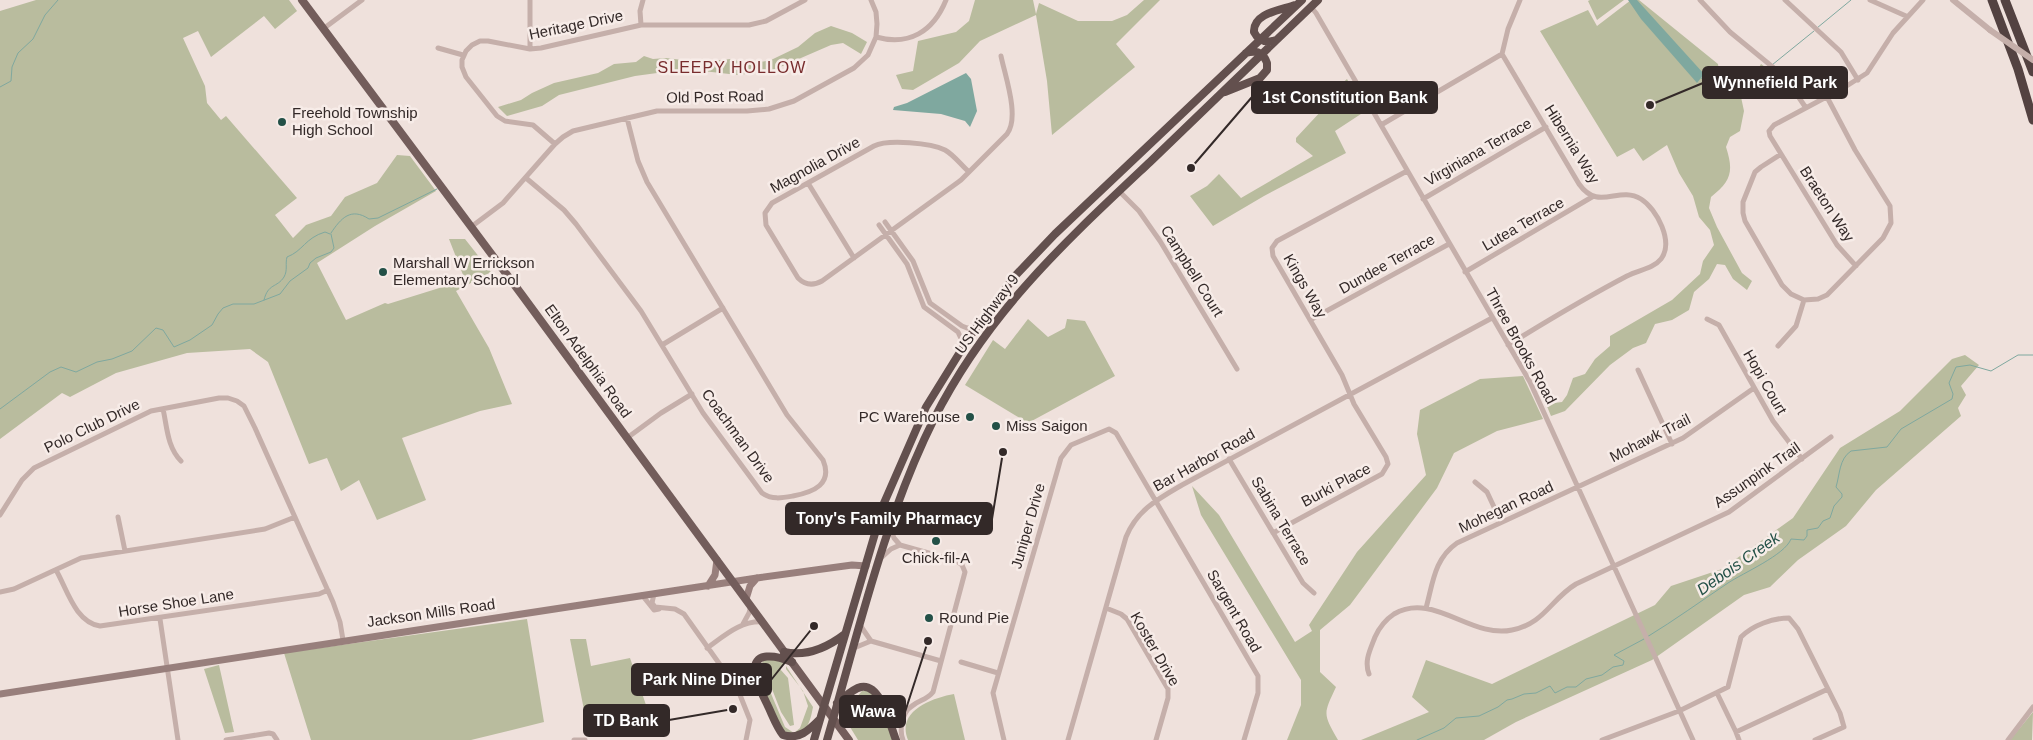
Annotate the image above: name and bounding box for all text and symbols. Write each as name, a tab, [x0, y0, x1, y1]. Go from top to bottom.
street label: Heritage Drive	[527, 6, 625, 43]
district label: SLEEPY HOLLOW	[658, 59, 806, 76]
callout: Wynnefield Park	[1703, 67, 1847, 98]
text: Wynnefield Park	[1713, 74, 1837, 91]
callout: 1st Constitution Bank	[1252, 82, 1437, 113]
street label: Old Post Road	[666, 87, 764, 106]
text: 1st Constitution Bank	[1262, 89, 1428, 106]
street label: Hibernia Way	[1542, 101, 1604, 187]
place label: Freehold Township High School	[292, 104, 418, 138]
street label: Virginiana Terrace	[1421, 114, 1534, 189]
marker: Freehold Township High School	[276, 116, 288, 128]
street label: Magnolia Drive	[767, 133, 863, 196]
street label: Braeton Way	[1797, 163, 1858, 245]
street label: Lutea Terrace	[1479, 193, 1567, 254]
street label: Campbell Court	[1158, 222, 1228, 320]
street label: Dundee Terrace	[1336, 230, 1437, 297]
street label: Kings Way	[1280, 251, 1331, 321]
place label: Marshall W Errickson Elementary School	[393, 254, 535, 288]
marker: Marshall W Errickson Elementary School	[377, 266, 389, 278]
street label: US Highway 9	[951, 271, 1022, 357]
street label: Three Brooks Road	[1482, 285, 1560, 407]
street label: Elton Adelphia Road	[542, 301, 635, 421]
street label: Hopi Court	[1740, 346, 1791, 418]
street label: Coachman Drive	[699, 386, 778, 486]
street label: Polo Club Drive	[41, 395, 142, 456]
place label: PC Warehouse	[859, 408, 960, 425]
street label: Mohawk Trail	[1607, 410, 1693, 465]
marker: PC Warehouse	[964, 411, 976, 423]
place label: Miss Saigon	[1006, 417, 1088, 434]
marker: Miss Saigon	[990, 420, 1002, 432]
street label: Bar Harbor Road	[1150, 425, 1257, 494]
street label: Assunpink Trail	[1710, 438, 1803, 511]
street label: Burki Place	[1298, 459, 1373, 510]
street label: Sabina Terrace	[1248, 473, 1315, 568]
street label: Mohegan Road	[1456, 477, 1556, 536]
street label: Juniper Drive	[1007, 481, 1048, 571]
callout: Tony's Family Pharmacy	[786, 503, 992, 534]
text: Tony's Family Pharmacy	[796, 510, 982, 527]
water label: Debois Creek	[1694, 528, 1784, 598]
marker: Chick-fil-A	[930, 535, 942, 547]
place label: Chick-fil-A	[902, 549, 970, 566]
street label: Sargent Road	[1204, 566, 1265, 655]
street label: Horse Shoe Lane	[117, 585, 235, 620]
street label: Jackson Mills Road	[366, 595, 496, 630]
place label: Round Pie	[939, 609, 1009, 626]
street label: Koster Drive	[1127, 609, 1183, 689]
marker: Round Pie	[923, 612, 935, 624]
callout: Park Nine Diner	[632, 664, 771, 695]
text: Park Nine Diner	[642, 671, 762, 688]
callout: Wawa	[840, 696, 905, 727]
text: Wawa	[851, 703, 895, 720]
callout: TD Bank	[584, 705, 669, 736]
text: TD Bank	[594, 712, 659, 729]

